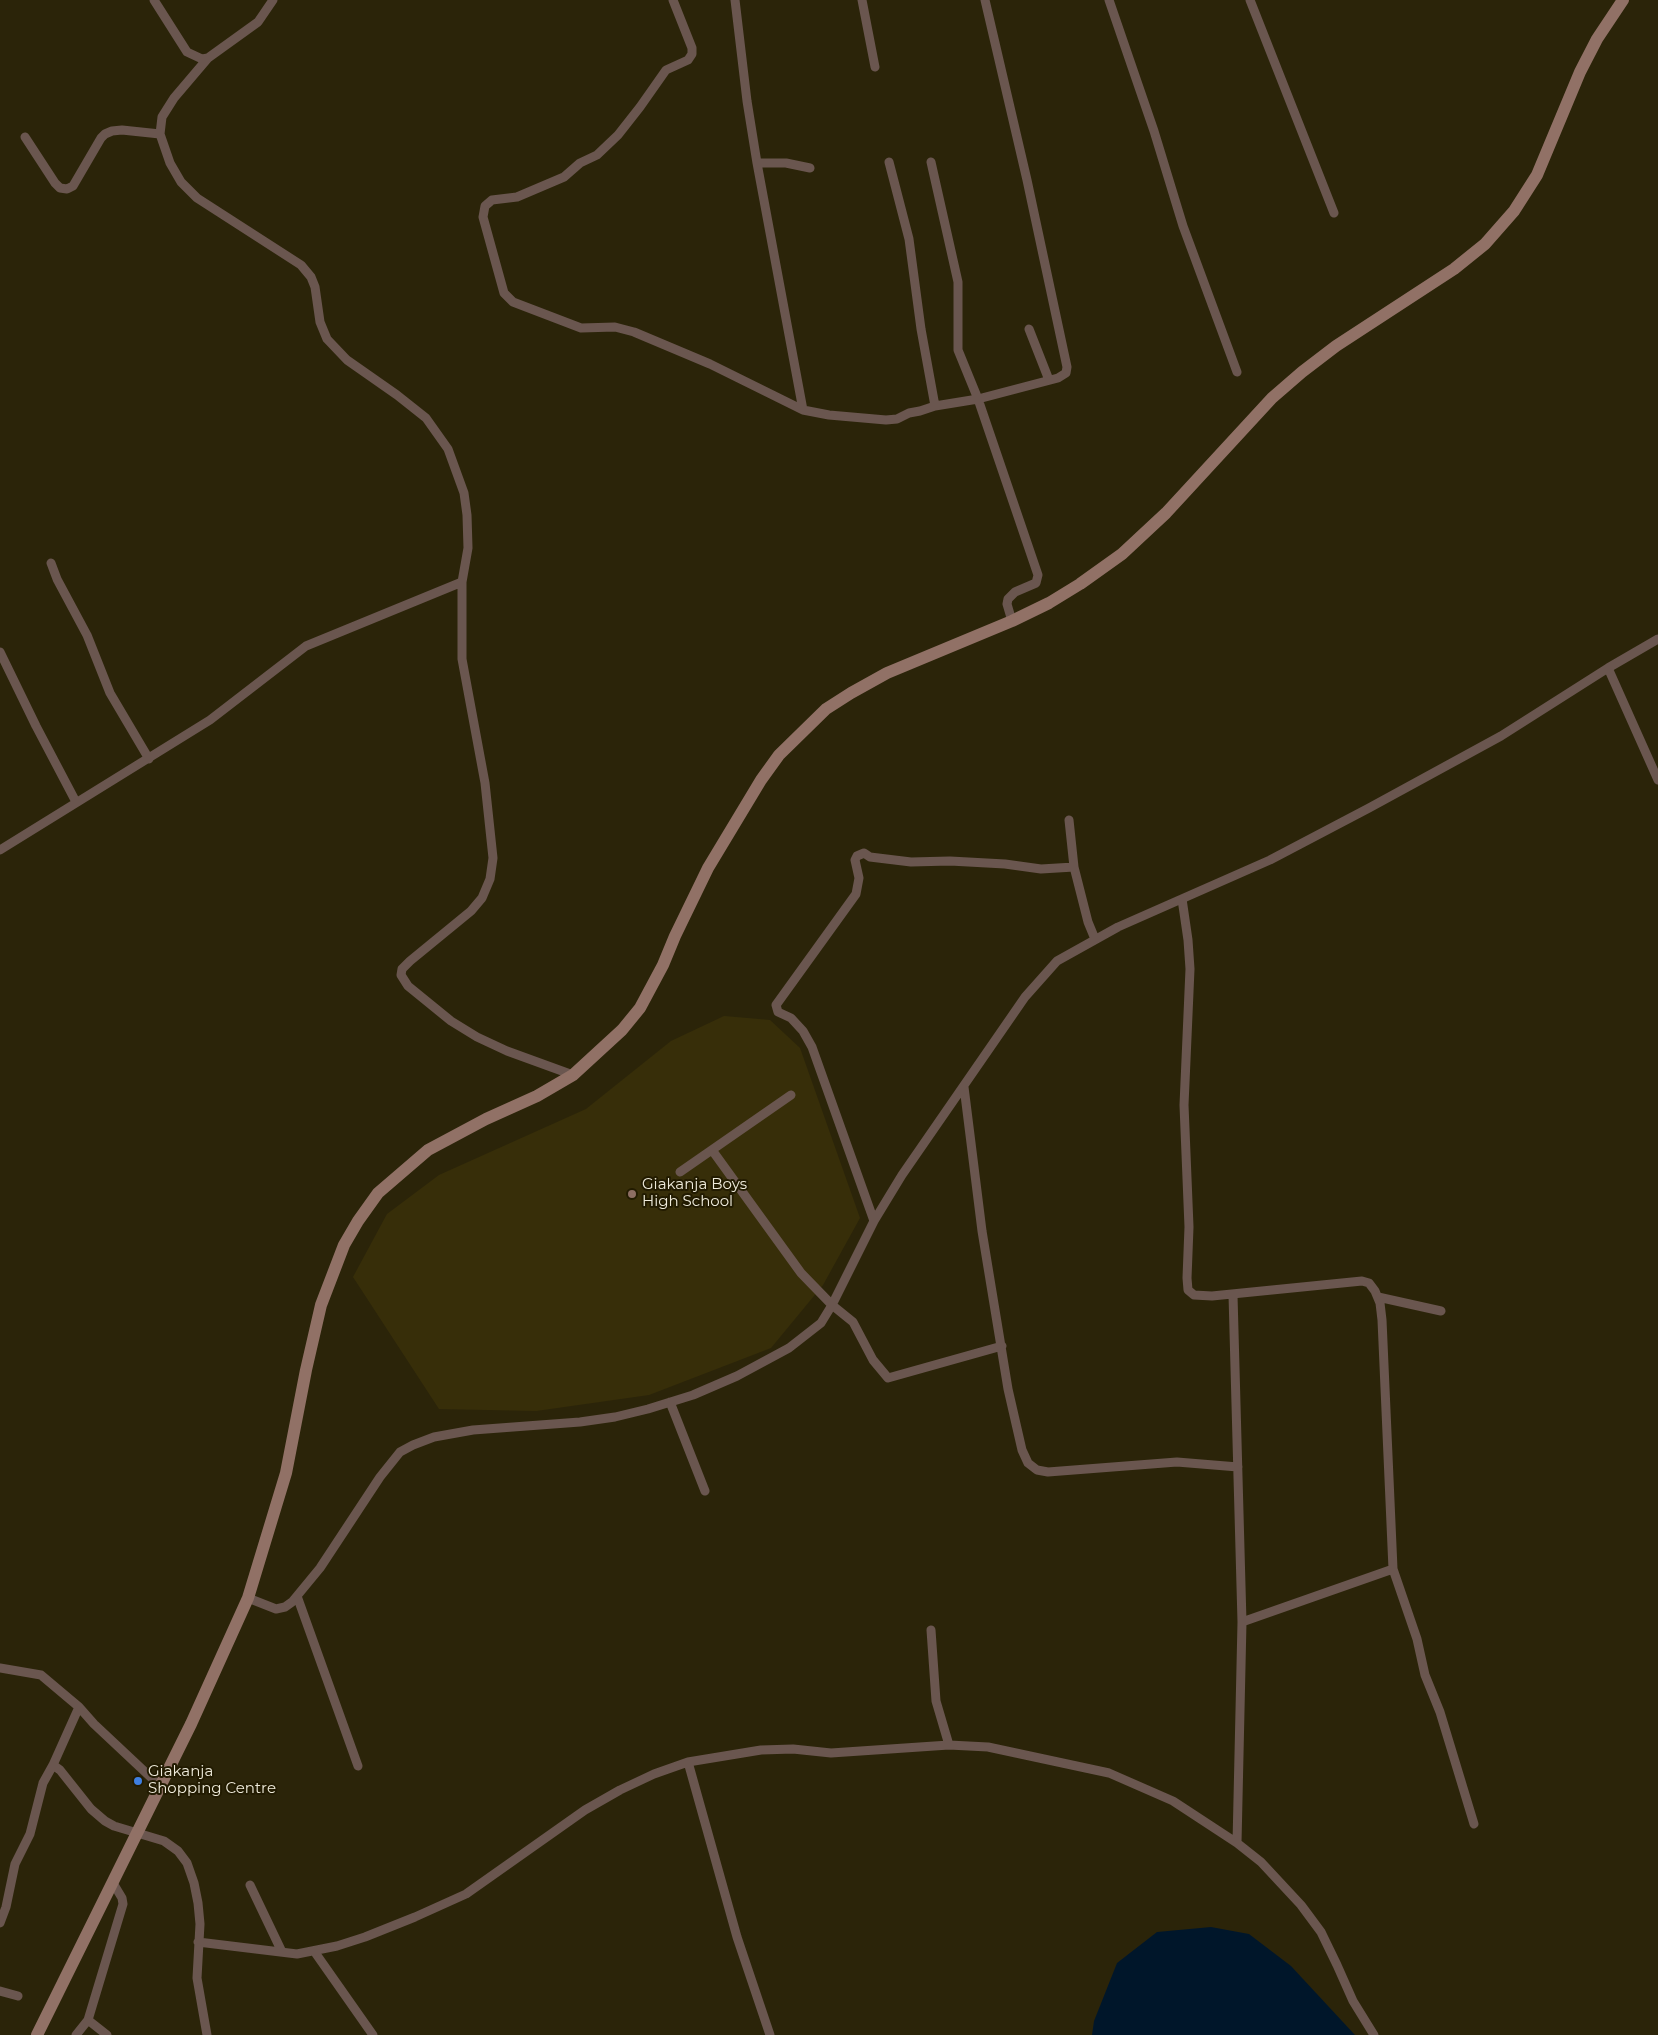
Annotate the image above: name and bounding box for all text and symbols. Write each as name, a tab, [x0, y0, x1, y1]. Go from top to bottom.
place label: Giakanja Boys High School	[642, 1176, 747, 1211]
marker: Giakanja Boys High School	[626, 1188, 638, 1200]
place label: Giakanja Shopping Centre	[148, 1763, 276, 1798]
marker: Giakanja Shopping Centre	[132, 1775, 144, 1787]

